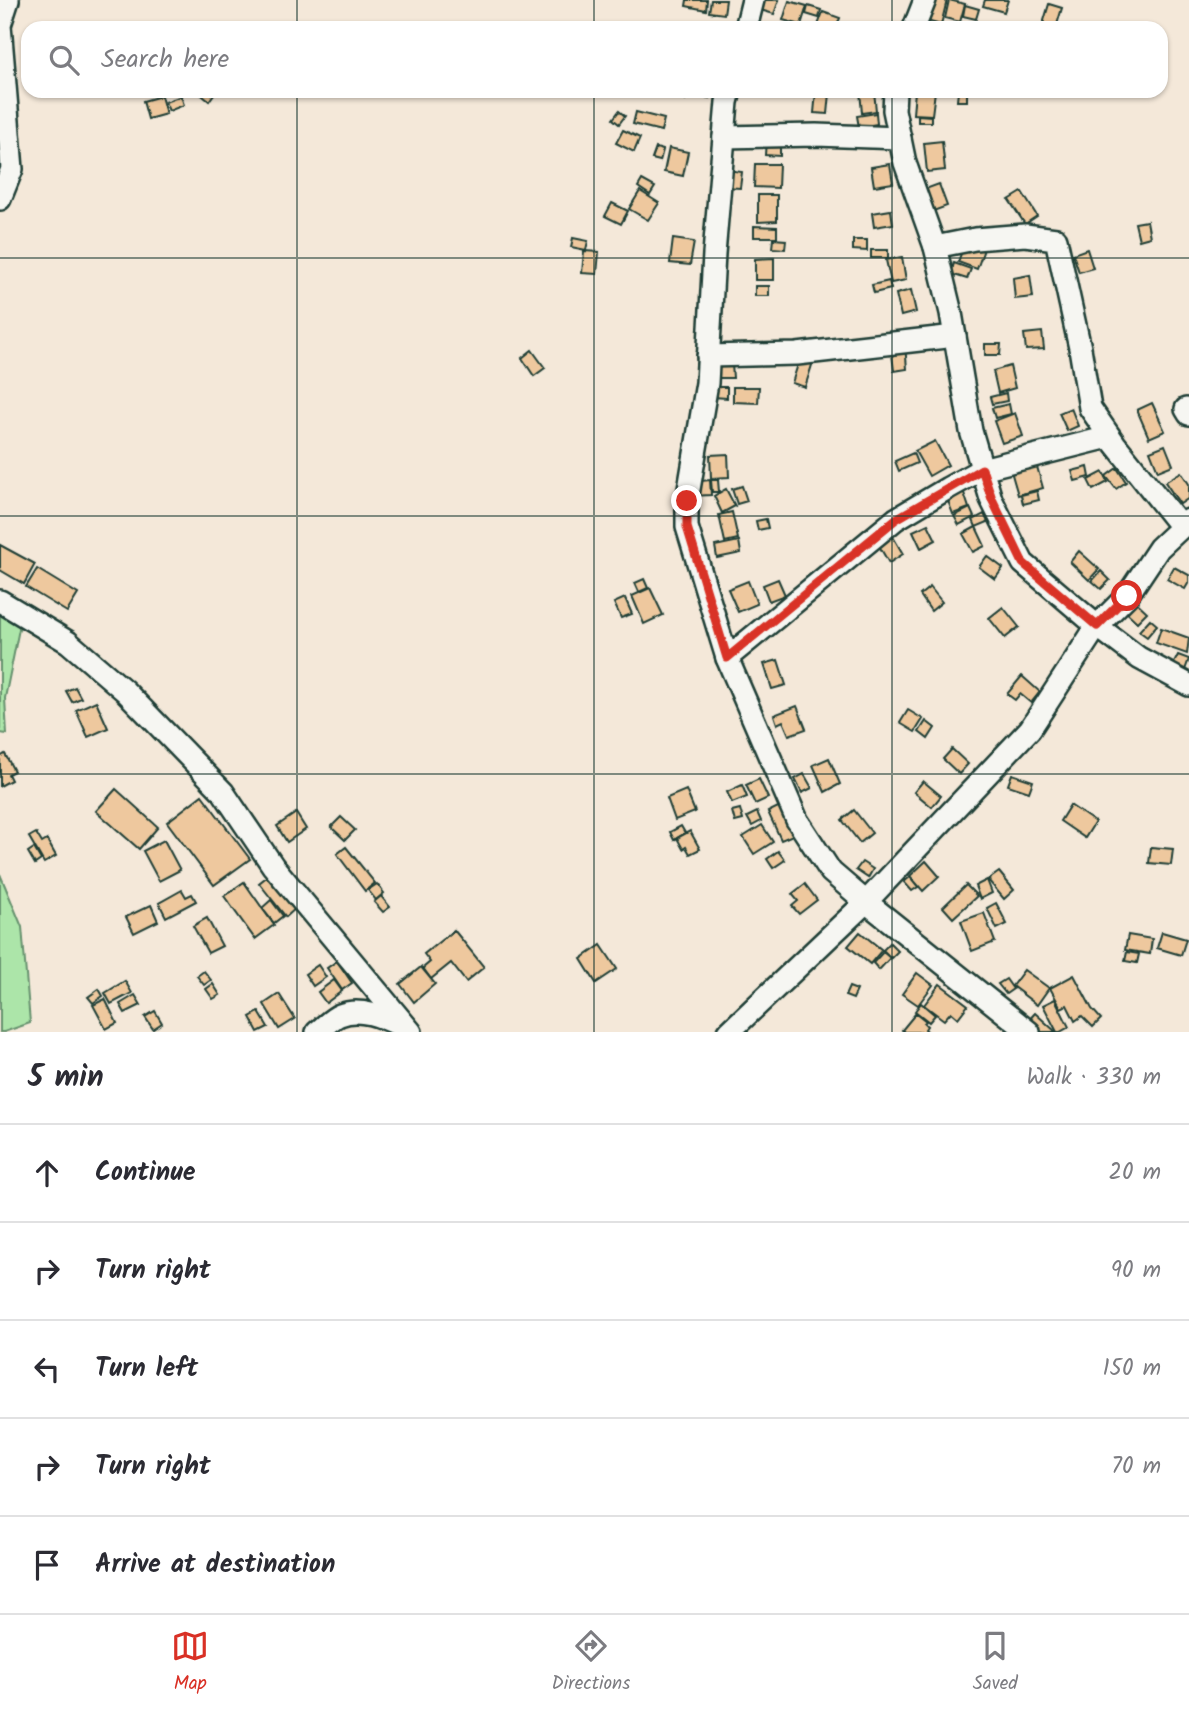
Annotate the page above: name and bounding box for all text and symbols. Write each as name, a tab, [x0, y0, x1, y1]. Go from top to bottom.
search box	[21, 21, 1168, 98]
text: Search here	[101, 39, 229, 81]
icon: search	[45, 41, 83, 79]
route end	[671, 485, 702, 516]
route start	[1111, 580, 1142, 611]
text: 5 min	[28, 1054, 104, 1102]
text: Walk · 330 m	[1027, 1060, 1161, 1096]
text: Continue	[95, 1152, 196, 1194]
icon: ahead	[28, 1154, 66, 1192]
text: 20 m	[1109, 1155, 1161, 1191]
text: Turn right	[95, 1250, 211, 1292]
icon: right	[28, 1252, 66, 1290]
text: 90 m	[1111, 1253, 1161, 1289]
text: Turn left	[95, 1348, 198, 1390]
icon: left	[28, 1350, 66, 1388]
text: 150 m	[1102, 1351, 1161, 1387]
text: Turn right	[95, 1446, 211, 1488]
icon: right	[28, 1448, 66, 1486]
text: 70 m	[1111, 1449, 1161, 1485]
text: Arrive at destination	[95, 1544, 335, 1586]
icon: arrive	[28, 1546, 66, 1584]
tab: Map	[171, 1627, 209, 1699]
tab: Directions	[552, 1627, 630, 1699]
tab: Saved	[973, 1627, 1018, 1699]

